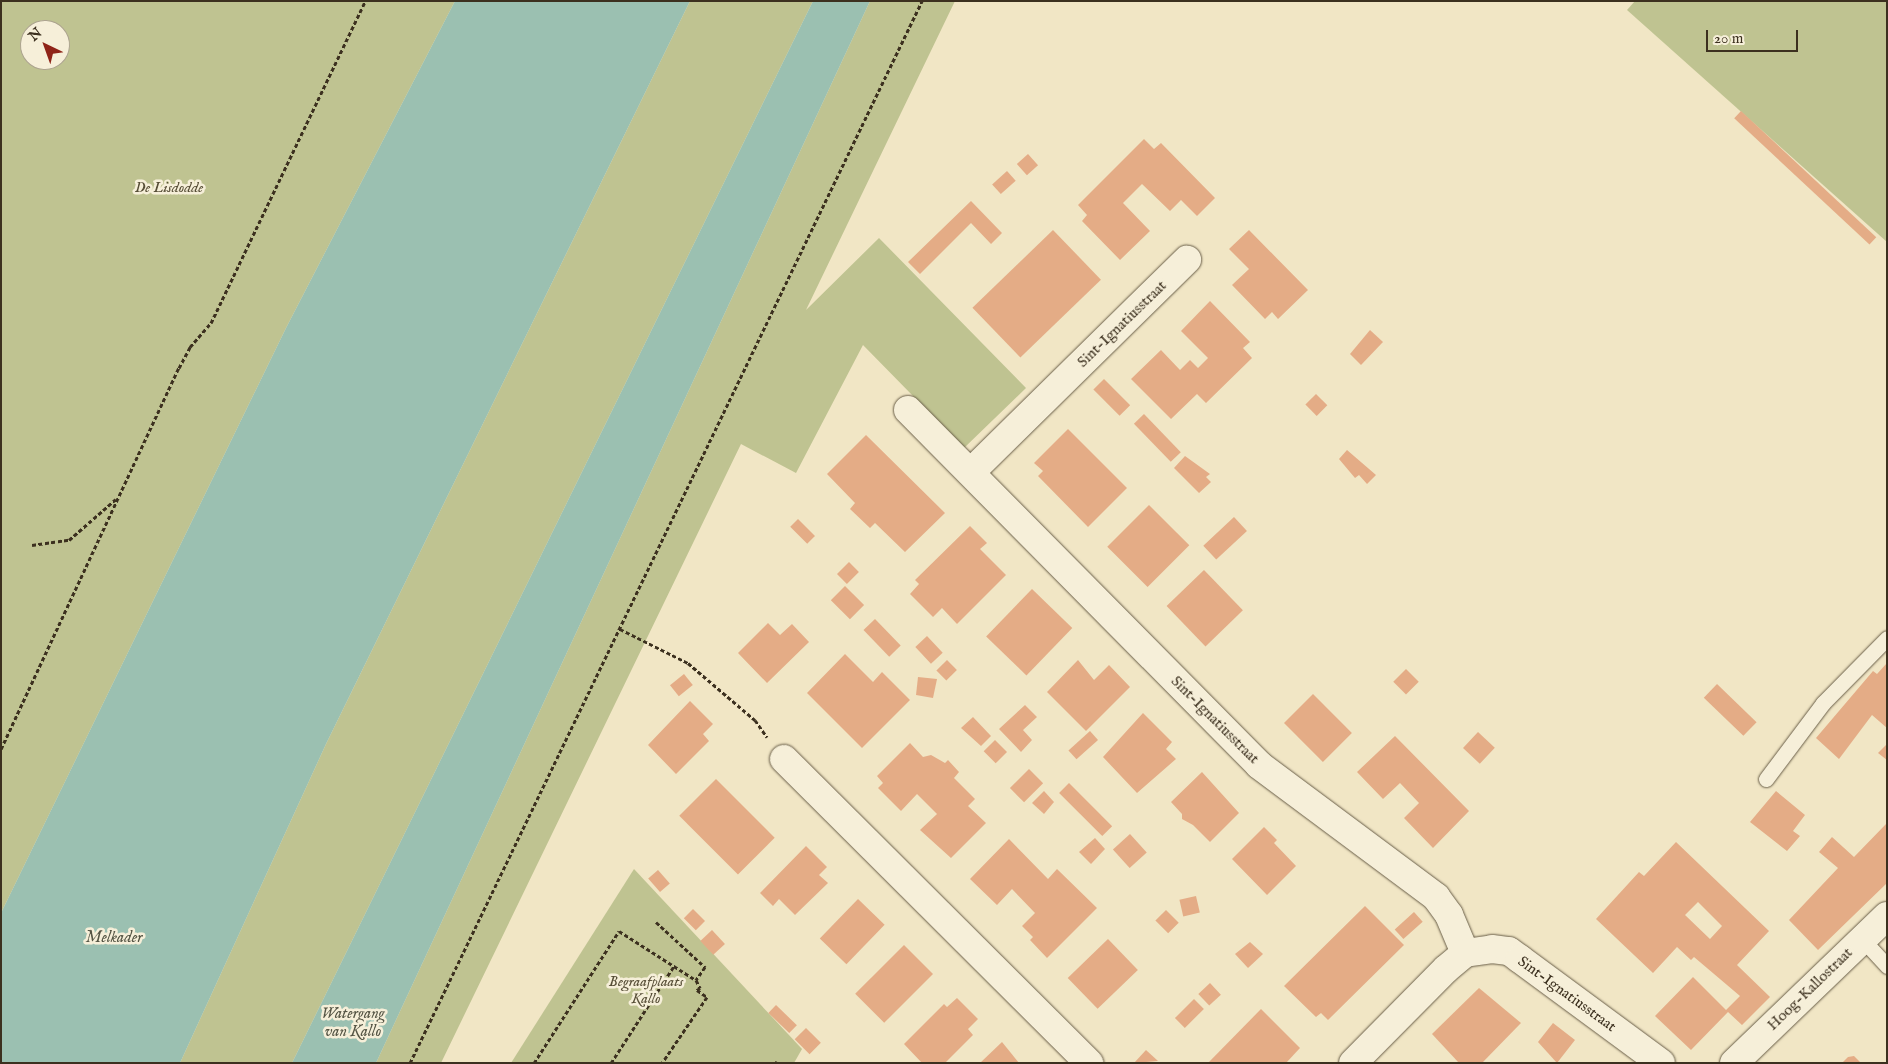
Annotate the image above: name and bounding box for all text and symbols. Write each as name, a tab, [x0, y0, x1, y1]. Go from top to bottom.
north arrow	[20, 20, 70, 70]
scale bar	[1708, 20, 1800, 52]
text: N	[25, 24, 46, 45]
text: 20 m	[1714, 29, 1743, 48]
park label: De Lisdodde	[135, 179, 203, 197]
street label: Sint-Ignatiusstraat	[1074, 277, 1170, 371]
street label: Sint-Ignatiusstraat	[1167, 672, 1263, 768]
water label: Melkader	[86, 928, 142, 948]
street label: Hoog-Kallostraat	[1764, 944, 1856, 1034]
street label: Sint-Ignatiusstraat	[1514, 952, 1620, 1036]
park label: Begraafplaats Kallo	[609, 972, 683, 1007]
water label: Watergang van Kallo	[321, 1004, 385, 1042]

